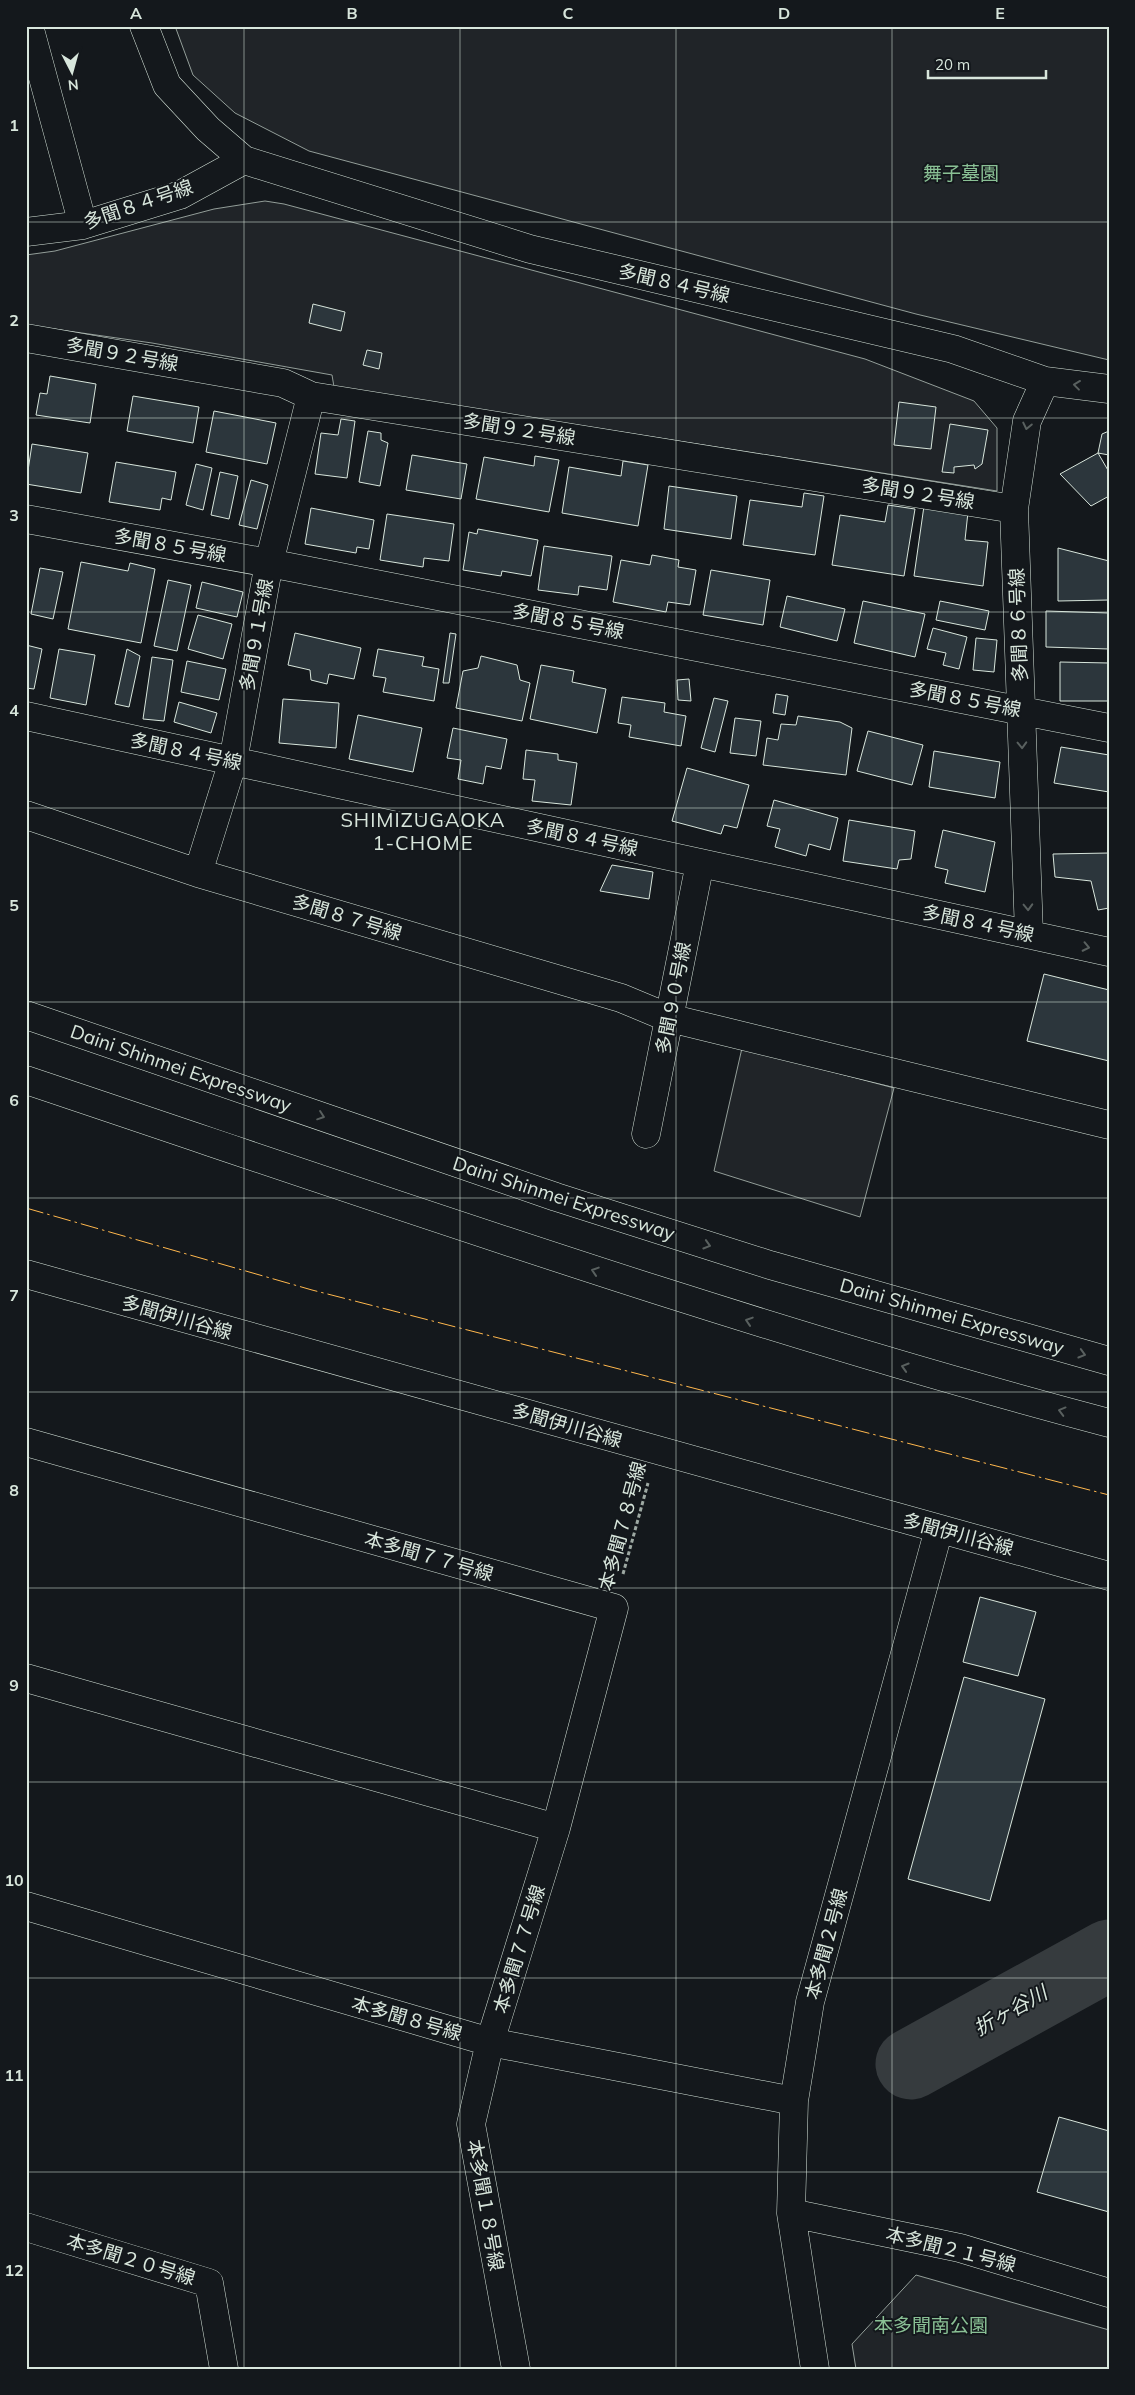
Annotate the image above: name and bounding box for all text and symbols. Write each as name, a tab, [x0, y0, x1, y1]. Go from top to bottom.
text: A	[130, 3, 142, 23]
text: B	[346, 3, 358, 23]
text: C	[563, 3, 574, 23]
text: D	[778, 3, 790, 23]
text: E	[995, 3, 1005, 23]
north arrow	[48, 48, 98, 98]
scale bar	[928, 48, 1045, 80]
text: 20 m	[935, 55, 970, 74]
text: N	[67, 75, 80, 94]
text: 1	[9, 115, 19, 135]
park label: 舞子墓園	[923, 161, 999, 185]
street label: 多聞８４号線	[80, 174, 196, 234]
street label: 多聞８４号線	[616, 258, 732, 308]
text: 2	[9, 310, 19, 330]
street label: 多聞９２号線	[64, 332, 180, 376]
one-way arrow	[1072, 380, 1080, 391]
street label: 多聞９２号線	[461, 408, 577, 450]
one-way arrow	[1022, 421, 1032, 430]
street label: 多聞９２号線	[860, 472, 976, 514]
text: 3	[9, 505, 19, 525]
street label: 多聞８５号線	[112, 523, 228, 567]
street label: 多聞８６号線	[1004, 568, 1032, 682]
street label: 多聞９１号線	[234, 577, 278, 693]
street label: 多聞８５号線	[510, 598, 626, 644]
street label: 多聞８５号線	[907, 676, 1023, 722]
text: 4	[9, 700, 19, 720]
street label: 多聞８４号線	[128, 727, 244, 775]
one-way arrow	[1017, 742, 1027, 749]
district label: SHIMIZUGAOKA 1-CHOME	[340, 807, 506, 855]
street label: 多聞８４号線	[524, 813, 640, 861]
street label: 多聞８７号線	[289, 889, 405, 945]
text: 5	[9, 895, 19, 915]
street label: 多聞８４号線	[920, 899, 1036, 947]
one-way arrow	[1022, 903, 1033, 911]
street label: 多聞９０号線	[650, 940, 696, 1056]
one-way arrow	[1081, 941, 1090, 952]
street label: Daini Shinmei Expressway	[67, 1019, 295, 1117]
text: 6	[9, 1090, 19, 1110]
one-way arrow	[316, 1110, 324, 1120]
street label: Daini Shinmei Expressway	[450, 1151, 678, 1245]
one-way arrow	[703, 1239, 711, 1249]
one-way arrow	[591, 1267, 599, 1277]
street label: Daini Shinmei Expressway	[837, 1272, 1067, 1360]
text: 7	[9, 1285, 19, 1305]
street label: 多聞伊川谷線	[119, 1290, 235, 1344]
one-way arrow	[746, 1316, 754, 1326]
one-way arrow	[1077, 1348, 1085, 1358]
one-way arrow	[901, 1363, 910, 1373]
street label: 多聞伊川谷線	[509, 1398, 625, 1452]
one-way arrow	[1057, 1406, 1066, 1417]
street label: 本多聞７８号線	[593, 1459, 651, 1593]
text: 8	[9, 1480, 19, 1500]
street label: 多聞伊川谷線	[900, 1508, 1016, 1560]
street label: 本多聞７７号線	[362, 1526, 496, 1586]
text: 9	[9, 1675, 19, 1695]
text: 10	[4, 1870, 24, 1890]
street label: 本多聞７７号線	[488, 1882, 550, 2016]
street label: 本多聞２号線	[800, 1886, 852, 2002]
water label: 折ヶ谷川	[969, 1979, 1053, 2040]
street label: 本多聞８号線	[349, 1991, 465, 2045]
text: 11	[4, 2065, 24, 2085]
street label: 本多聞１８号線	[463, 2137, 509, 2273]
street label: 本多聞２１号線	[884, 2221, 1018, 2277]
street label: 本多聞２０号線	[64, 2228, 198, 2290]
text: 12	[4, 2260, 24, 2280]
park label: 本多聞南公園	[874, 2313, 988, 2337]

